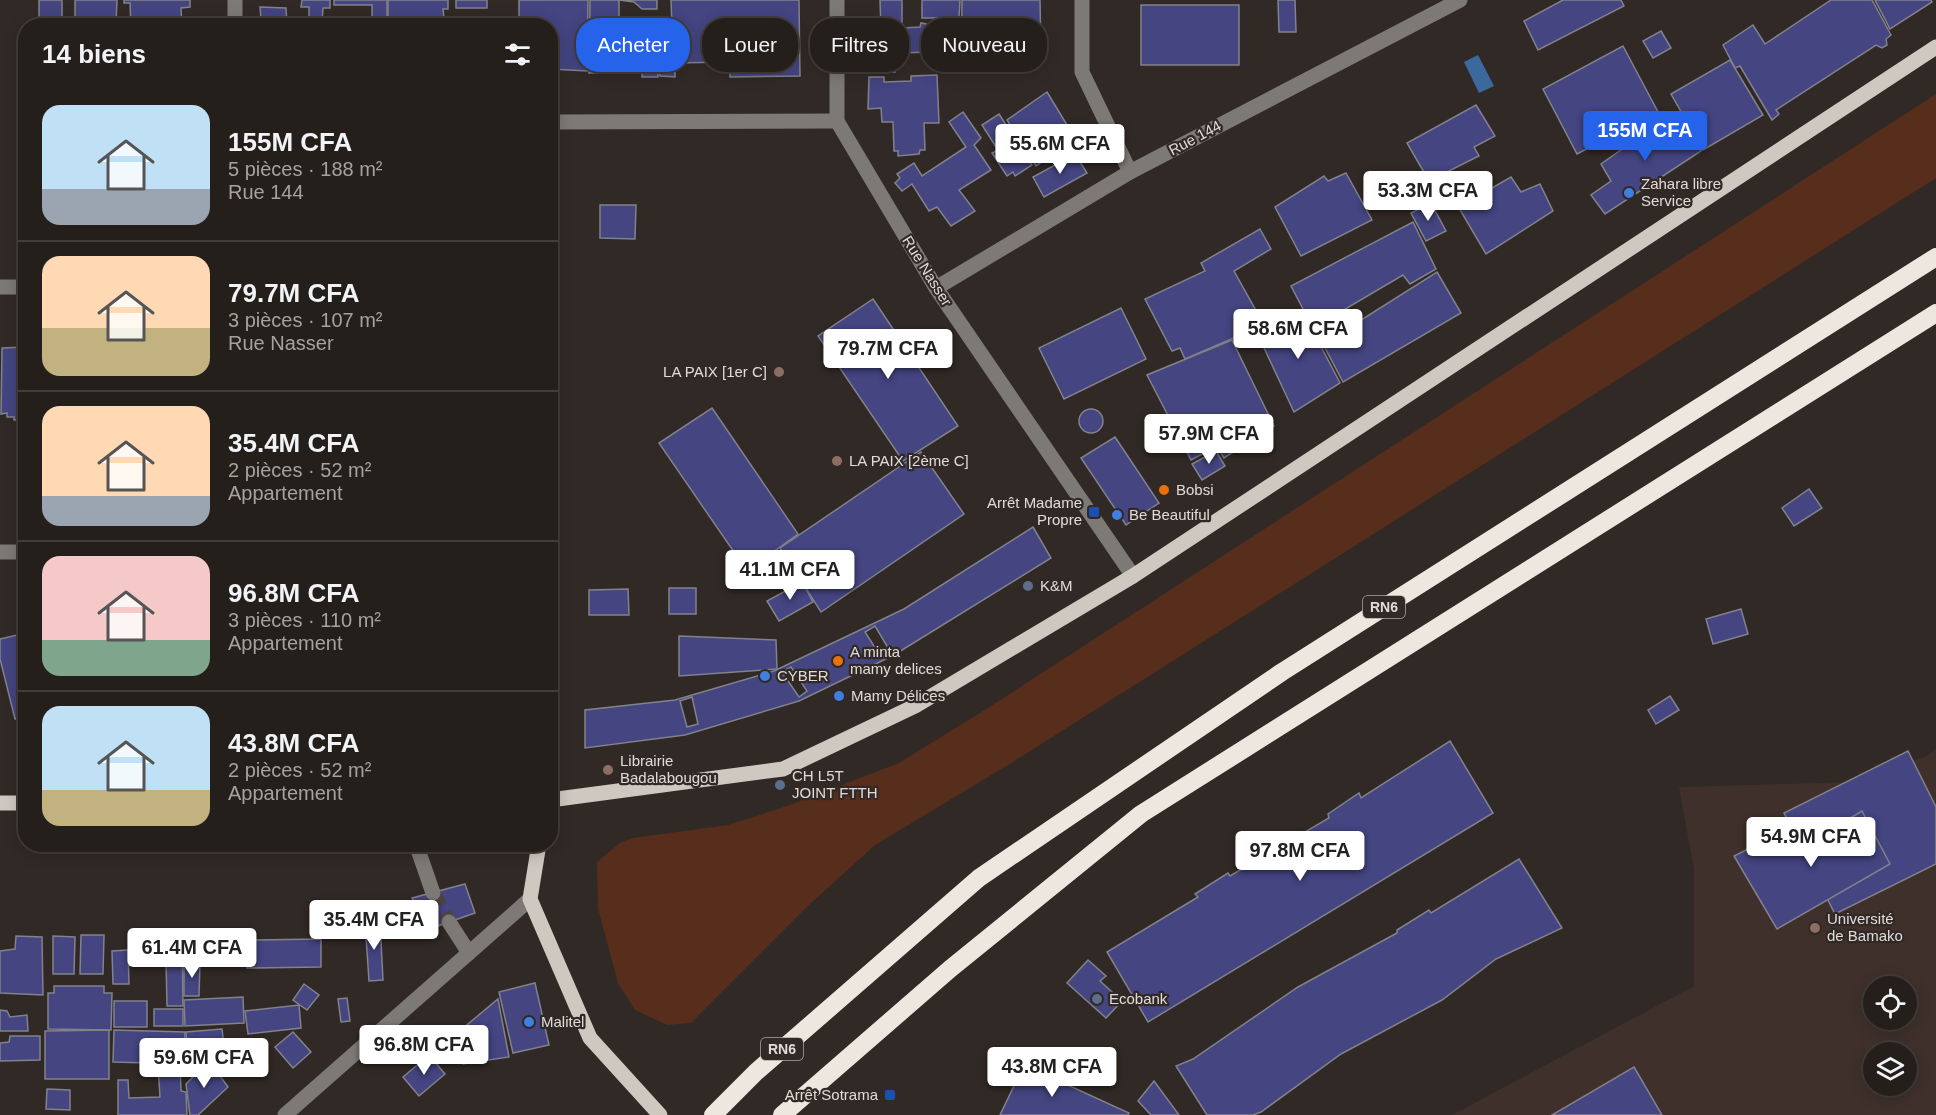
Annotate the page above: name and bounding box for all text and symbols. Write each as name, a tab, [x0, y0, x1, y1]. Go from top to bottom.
chip: Acheter	[576, 18, 690, 72]
chip: Louer	[702, 18, 798, 72]
chip: Filtres	[810, 18, 909, 72]
chip: Nouveau	[921, 18, 1047, 72]
icon: filters	[501, 38, 534, 71]
text: 14 biens	[42, 39, 146, 69]
pin: 155M CFA	[1583, 111, 1707, 162]
street label: Rue 144	[1166, 117, 1224, 158]
text: 155M CFA	[1597, 119, 1693, 141]
pin: 55.6M CFA	[991, 124, 1129, 175]
text: 155M CFA	[228, 127, 352, 157]
icon: home	[90, 129, 162, 201]
text: 55.6M CFA	[1009, 132, 1111, 154]
text: 5 pièces · 188 m²	[228, 158, 383, 180]
pin: 53.3M CFA	[1359, 171, 1497, 222]
place label: Zahara libre Service	[1641, 175, 1721, 209]
text: 53.3M CFA	[1377, 179, 1479, 201]
text: Rue 144	[228, 181, 304, 203]
marker: Zahara libre Service	[1622, 186, 1636, 200]
street label: Rue Nasser	[899, 233, 956, 309]
text: 79.7M CFA	[228, 278, 360, 308]
icon: home	[90, 280, 162, 352]
text: 3 pièces · 107 m²	[228, 309, 383, 331]
pin: 58.6M CFA	[1229, 309, 1367, 360]
text: 58.6M CFA	[1247, 317, 1349, 339]
pin: 79.7M CFA	[819, 329, 957, 380]
text: Rue Nasser	[228, 332, 334, 354]
text: 79.7M CFA	[837, 337, 939, 359]
place label: LA PAIX [1er C]	[663, 363, 767, 380]
marker: LA PAIX [1er C]	[772, 365, 786, 379]
pin: 57.9M CFA	[1140, 414, 1278, 465]
text: 57.9M CFA	[1158, 422, 1260, 444]
text: 35.4M CFA	[228, 428, 360, 458]
icon: home	[90, 430, 162, 502]
place label: LA PAIX [2ème C]	[849, 452, 969, 469]
marker: LA PAIX [2ème C]	[830, 454, 844, 468]
text: 2 pièces · 52 m²	[228, 459, 371, 481]
place label: Bobsi	[1176, 481, 1214, 498]
text: Appartement	[228, 482, 343, 504]
marker: Bobsi	[1157, 483, 1171, 497]
place label: Arrêt Madame Propre	[987, 494, 1082, 528]
marker: Arrêt Madame Propre	[1087, 505, 1101, 519]
place label: Be Beautiful	[1129, 506, 1210, 523]
marker: Be Beautiful	[1110, 508, 1124, 522]
pin: 41.1M CFA	[721, 550, 859, 601]
text: 41.1M CFA	[739, 558, 841, 580]
place label: K&M	[1040, 577, 1073, 594]
text: 96.8M CFA	[228, 578, 360, 608]
marker: K&M	[1021, 579, 1035, 593]
icon: home	[90, 580, 162, 652]
road number: RN6	[1363, 596, 1405, 618]
text: 3 pièces · 110 m²	[228, 609, 381, 631]
text: Appartement	[228, 632, 343, 654]
place label: A minta mamy delices	[850, 643, 942, 677]
marker: A minta mamy delices	[831, 654, 845, 668]
place label: CYBER	[777, 667, 829, 684]
marker: CYBER	[758, 669, 772, 683]
place label: Mamy Délices	[851, 687, 945, 704]
marker: Mamy Délices	[832, 689, 846, 703]
text: 43.8M CFA	[228, 728, 360, 758]
icon: home	[90, 730, 162, 802]
place label: Librairie Badalabougou	[620, 752, 717, 786]
text: 2 pièces · 52 m²	[228, 759, 371, 781]
marker: Librairie Badalabougou	[601, 763, 615, 777]
place label: CH L5T JOINT FTTH	[792, 767, 878, 801]
marker: CH L5T JOINT FTTH	[773, 778, 787, 792]
text: Appartement	[228, 782, 343, 804]
pin: 54.9M CFA	[1742, 817, 1880, 868]
text: 54.9M CFA	[1760, 825, 1862, 847]
pin: 97.8M CFA	[1231, 831, 1369, 882]
text: 97.8M CFA	[1249, 839, 1351, 861]
pin: 35.4M CFA	[305, 900, 443, 951]
text: 35.4M CFA	[323, 908, 425, 930]
place label: Université de Bamako	[1827, 910, 1903, 944]
marker: Université de Bamako	[1808, 921, 1822, 935]
pin: 61.4M CFA	[123, 928, 261, 979]
text: 61.4M CFA	[141, 936, 243, 958]
map controls	[1863, 976, 1917, 1096]
button: locate	[1863, 976, 1917, 1030]
place label: Ecobank	[1109, 990, 1168, 1007]
marker: Ecobank	[1090, 992, 1104, 1006]
place label: Malitel	[541, 1013, 584, 1030]
marker: Malitel	[522, 1015, 536, 1029]
pin: 96.8M CFA	[355, 1025, 493, 1076]
text: 96.8M CFA	[373, 1033, 475, 1055]
pin: 59.6M CFA	[135, 1038, 273, 1089]
road number: RN6	[761, 1038, 803, 1060]
button: layers	[1863, 1042, 1917, 1096]
text: 59.6M CFA	[153, 1046, 255, 1068]
pin: 43.8M CFA	[983, 1047, 1121, 1098]
text: 43.8M CFA	[1001, 1055, 1103, 1077]
place label: Arrêt Sotrama	[785, 1086, 879, 1103]
marker: Arrêt Sotrama	[883, 1088, 897, 1102]

